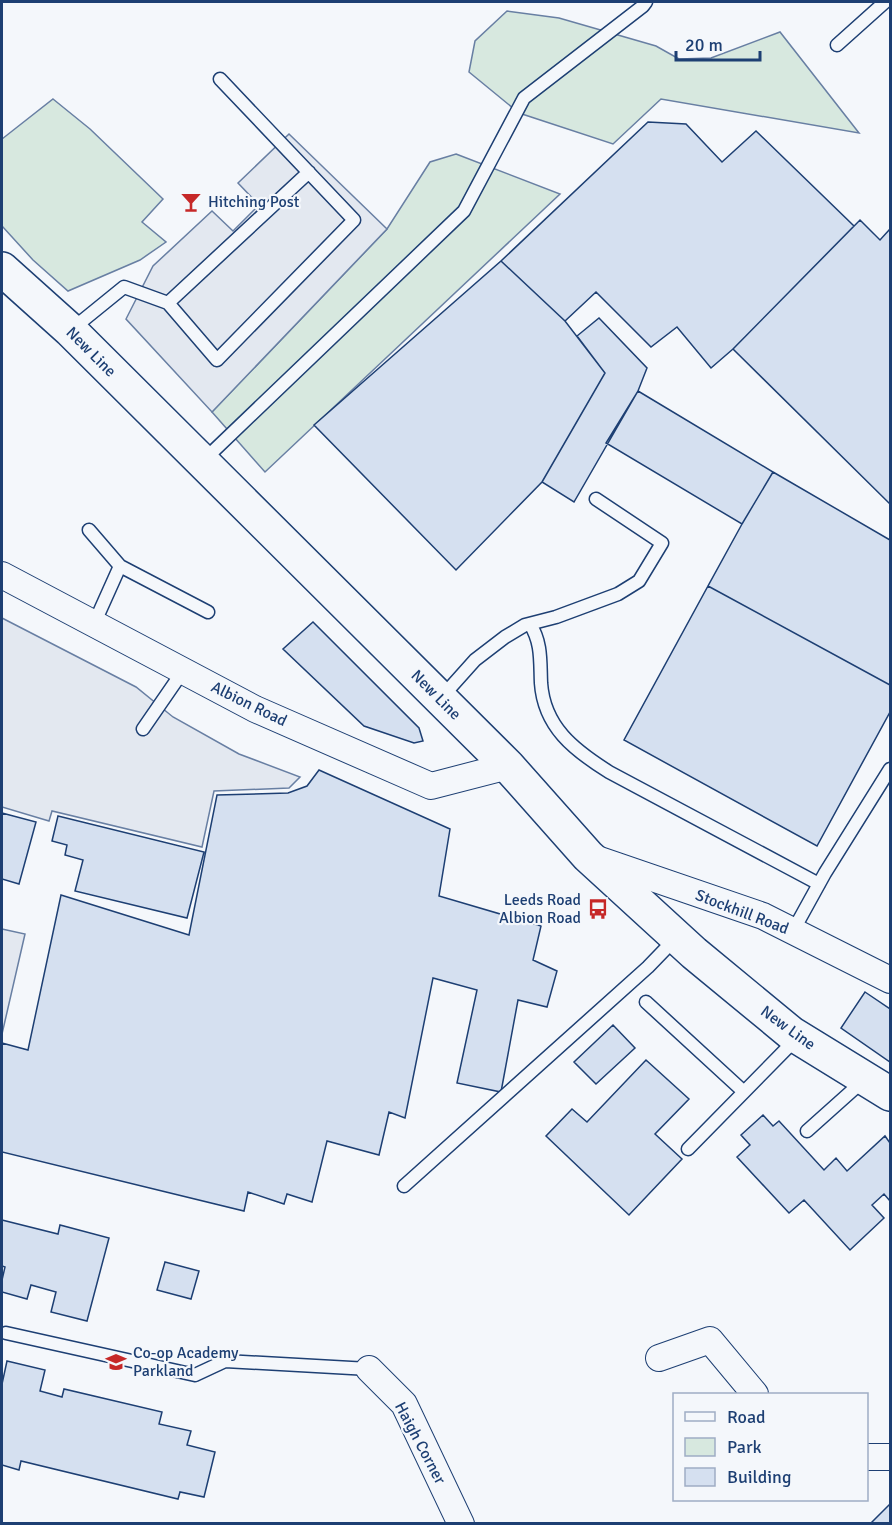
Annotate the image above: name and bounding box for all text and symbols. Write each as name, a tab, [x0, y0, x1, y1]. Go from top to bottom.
scale bar	[676, 24, 760, 62]
text: 20 m	[685, 34, 723, 56]
bar icon: Hitching Post	[179, 190, 203, 214]
place label: Hitching Post	[208, 192, 300, 212]
street label: New Line	[62, 323, 120, 381]
street label: New Line	[407, 666, 465, 724]
street label: Albion Road	[208, 677, 290, 731]
street label: Stockhill Road	[693, 885, 791, 939]
place label: Leeds Road Albion Road	[499, 890, 581, 928]
bus stop icon: Leeds Road Albion Road	[586, 897, 610, 921]
street label: New Line	[757, 1001, 819, 1055]
place label: Co-op Academy Parkland	[133, 1343, 239, 1381]
school or university icon: Co-op Academy Parkland	[104, 1350, 128, 1374]
legend	[673, 1393, 868, 1501]
street label: Haigh Corner	[390, 1398, 450, 1488]
text: Road	[727, 1406, 766, 1428]
text: Park	[727, 1436, 762, 1458]
text: Building	[727, 1466, 791, 1488]

